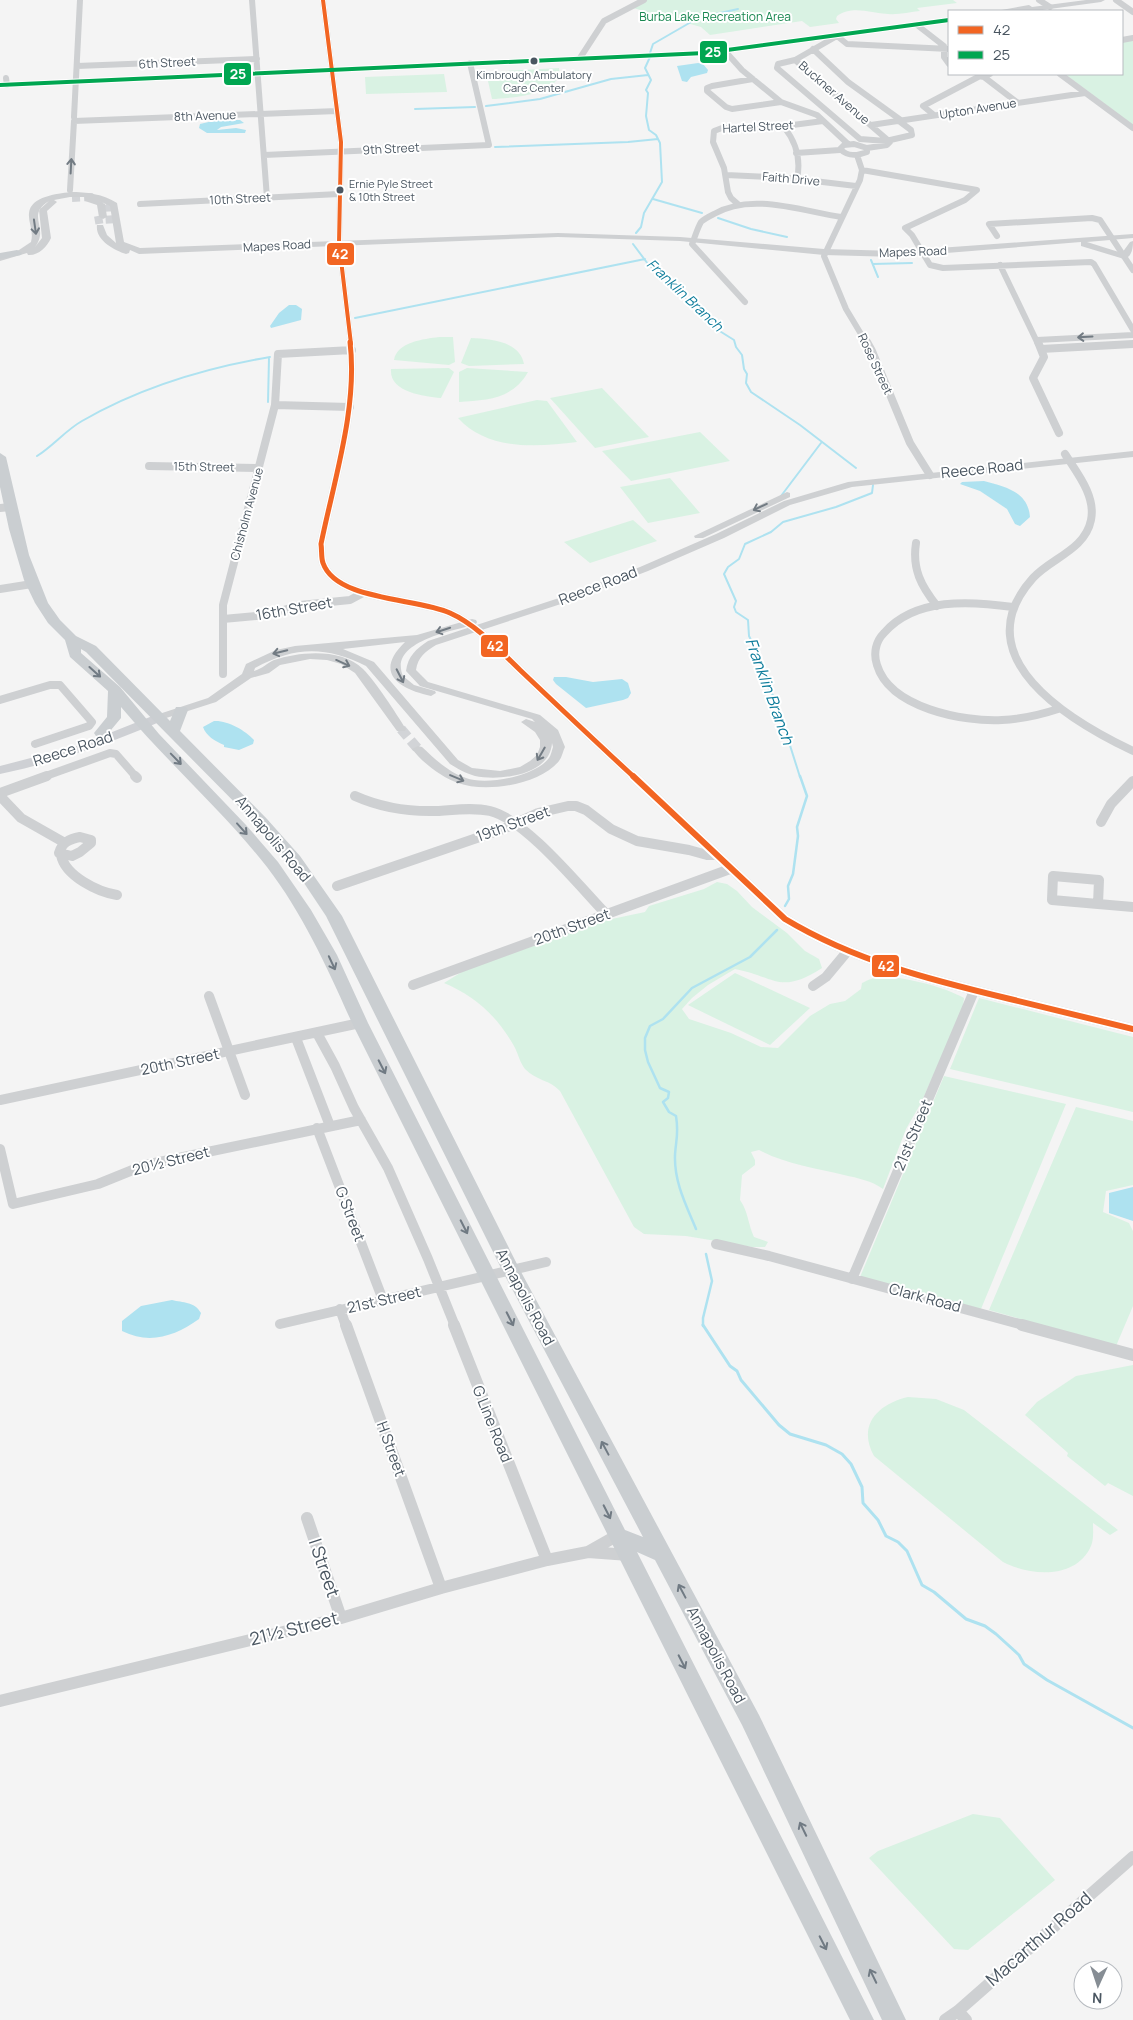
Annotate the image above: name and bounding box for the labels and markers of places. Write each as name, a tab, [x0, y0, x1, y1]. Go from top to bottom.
marker: Kimbrough Ambulatory Care Center	[529, 56, 539, 66]
place label: Kimbrough Ambulatory Care Center	[476, 67, 592, 95]
place label: Ernie Pyle Street & 10th Street	[349, 176, 433, 204]
marker: Ernie Pyle Street & 10th Street	[335, 185, 345, 195]

